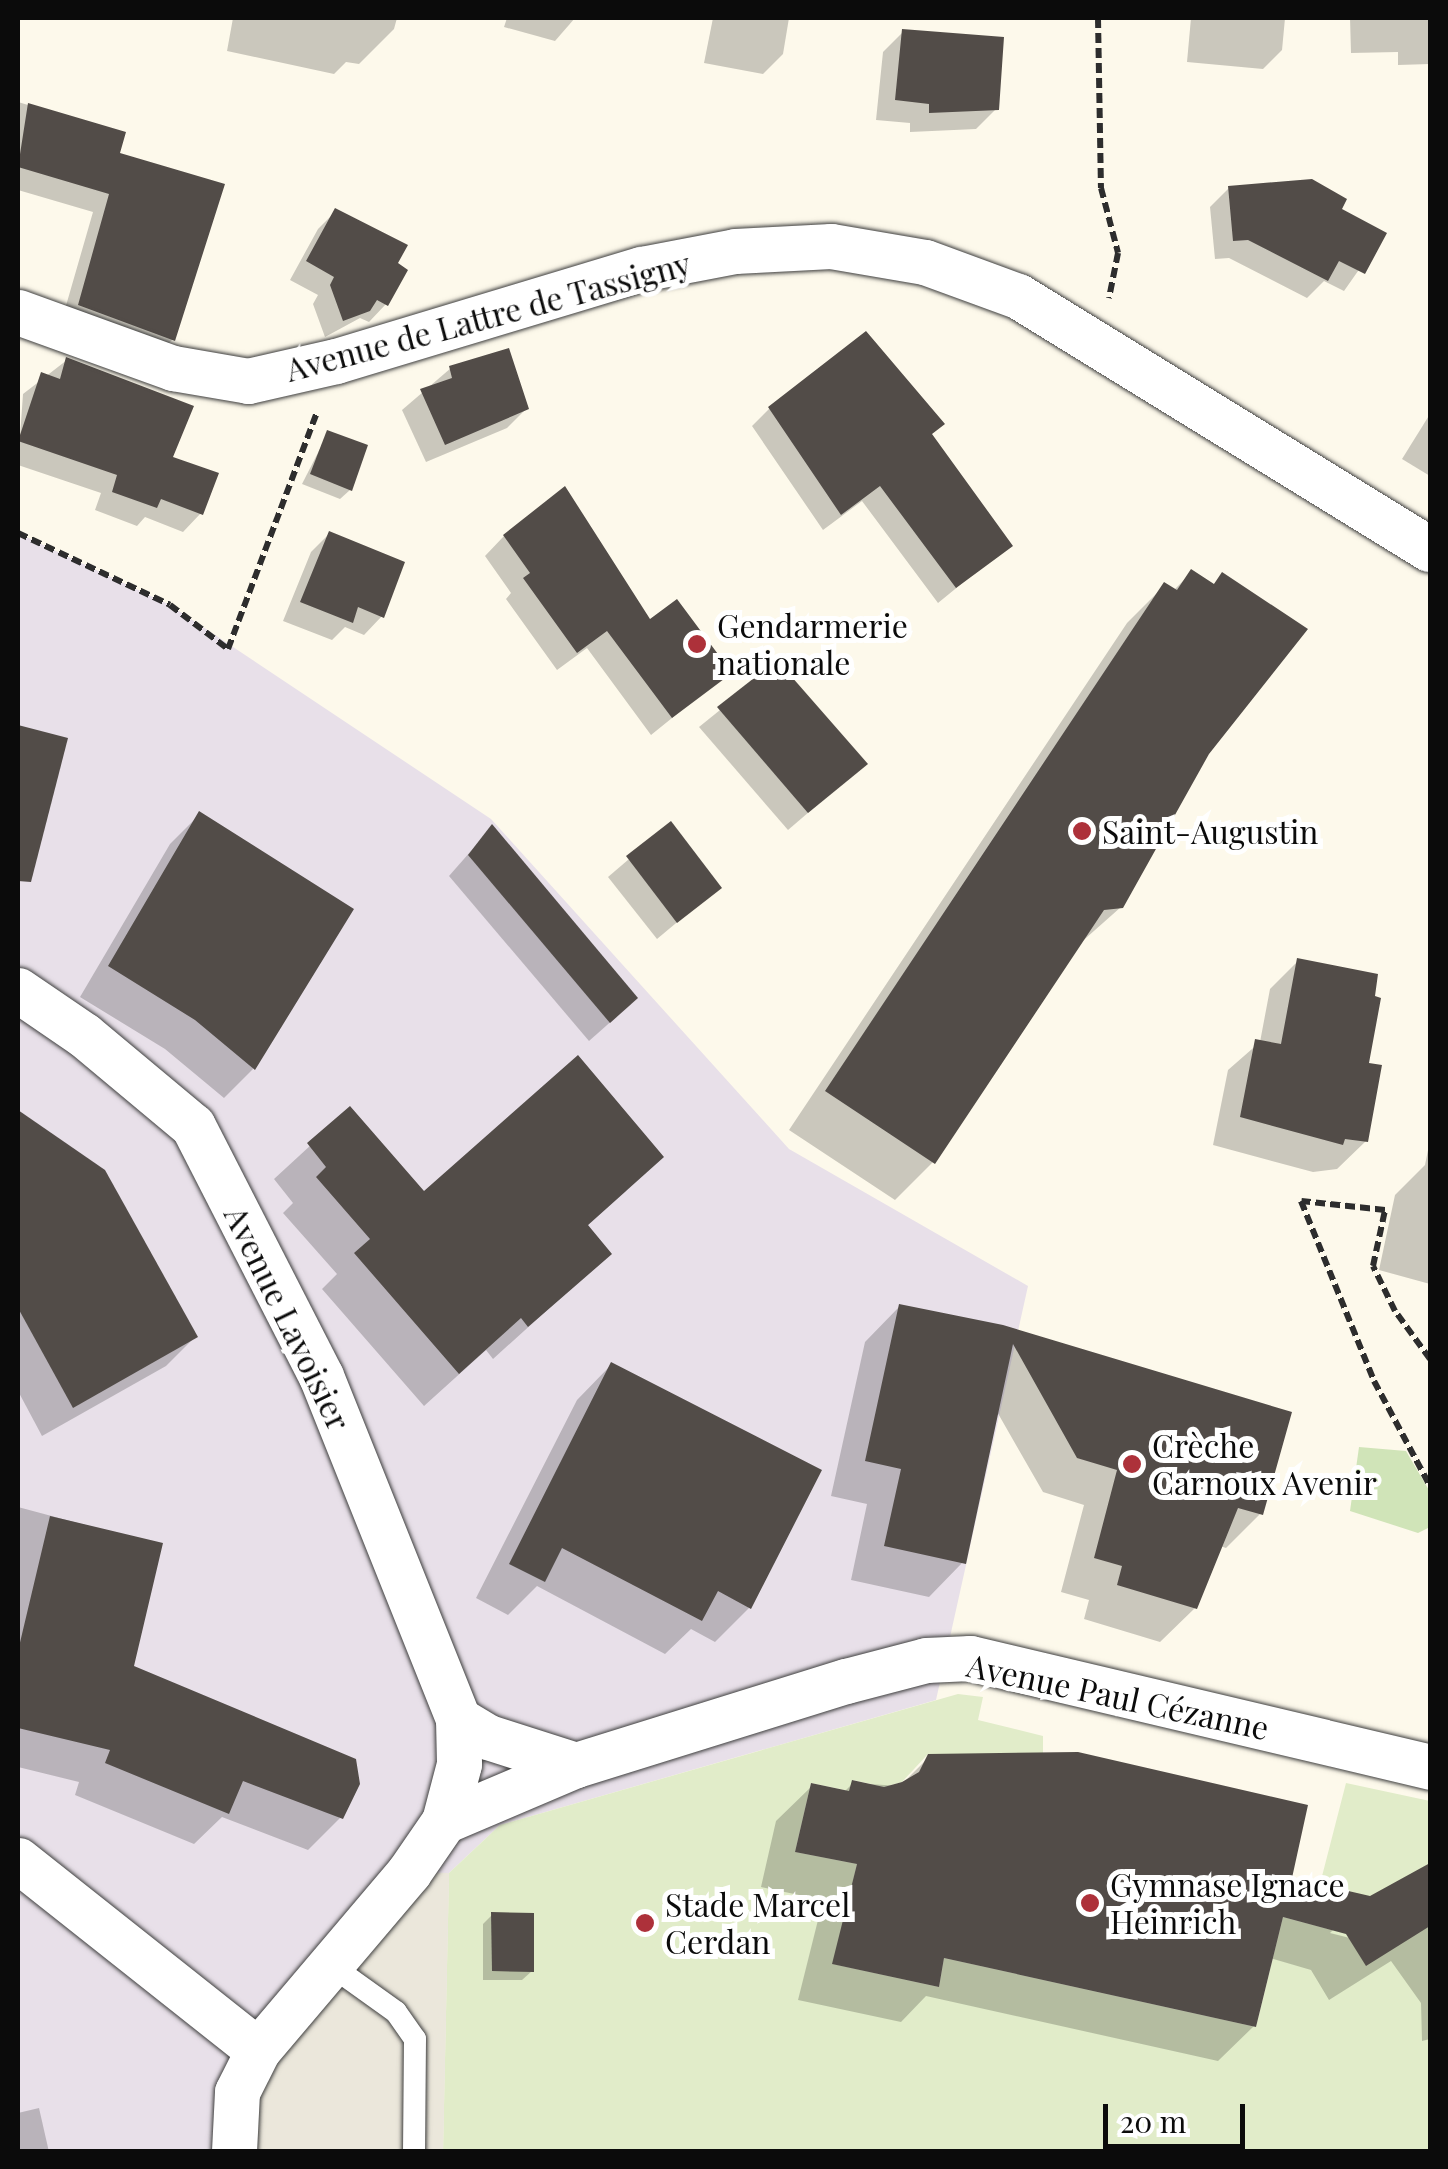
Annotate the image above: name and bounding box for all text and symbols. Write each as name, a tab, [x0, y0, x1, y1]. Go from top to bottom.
street label: Avenue de Lattre de Tassigny	[281, 243, 695, 389]
place label: Gendarmerie nationale	[717, 607, 908, 682]
marker: Gendarmerie nationale	[686, 633, 708, 655]
place label: Saint-Augustin	[1102, 812, 1318, 850]
marker: Saint-Augustin	[1071, 820, 1093, 842]
street label: Avenue Lavoisier	[217, 1200, 359, 1436]
place label: Crèche Carnoux Avenir	[1152, 1427, 1378, 1502]
marker: Crèche Carnoux Avenir	[1121, 1453, 1143, 1475]
street label: Avenue Paul Cézanne	[964, 1645, 1272, 1747]
place label: Gymnase Ignace Heinrich	[1110, 1866, 1345, 1941]
place label: Stade Marcel Cerdan	[665, 1886, 850, 1961]
marker: Gymnase Ignace Heinrich	[1079, 1892, 1101, 1914]
marker: Stade Marcel Cerdan	[634, 1912, 656, 1934]
scale bar	[1108, 2084, 1250, 2146]
text: 20 m	[1120, 2101, 1186, 2141]

